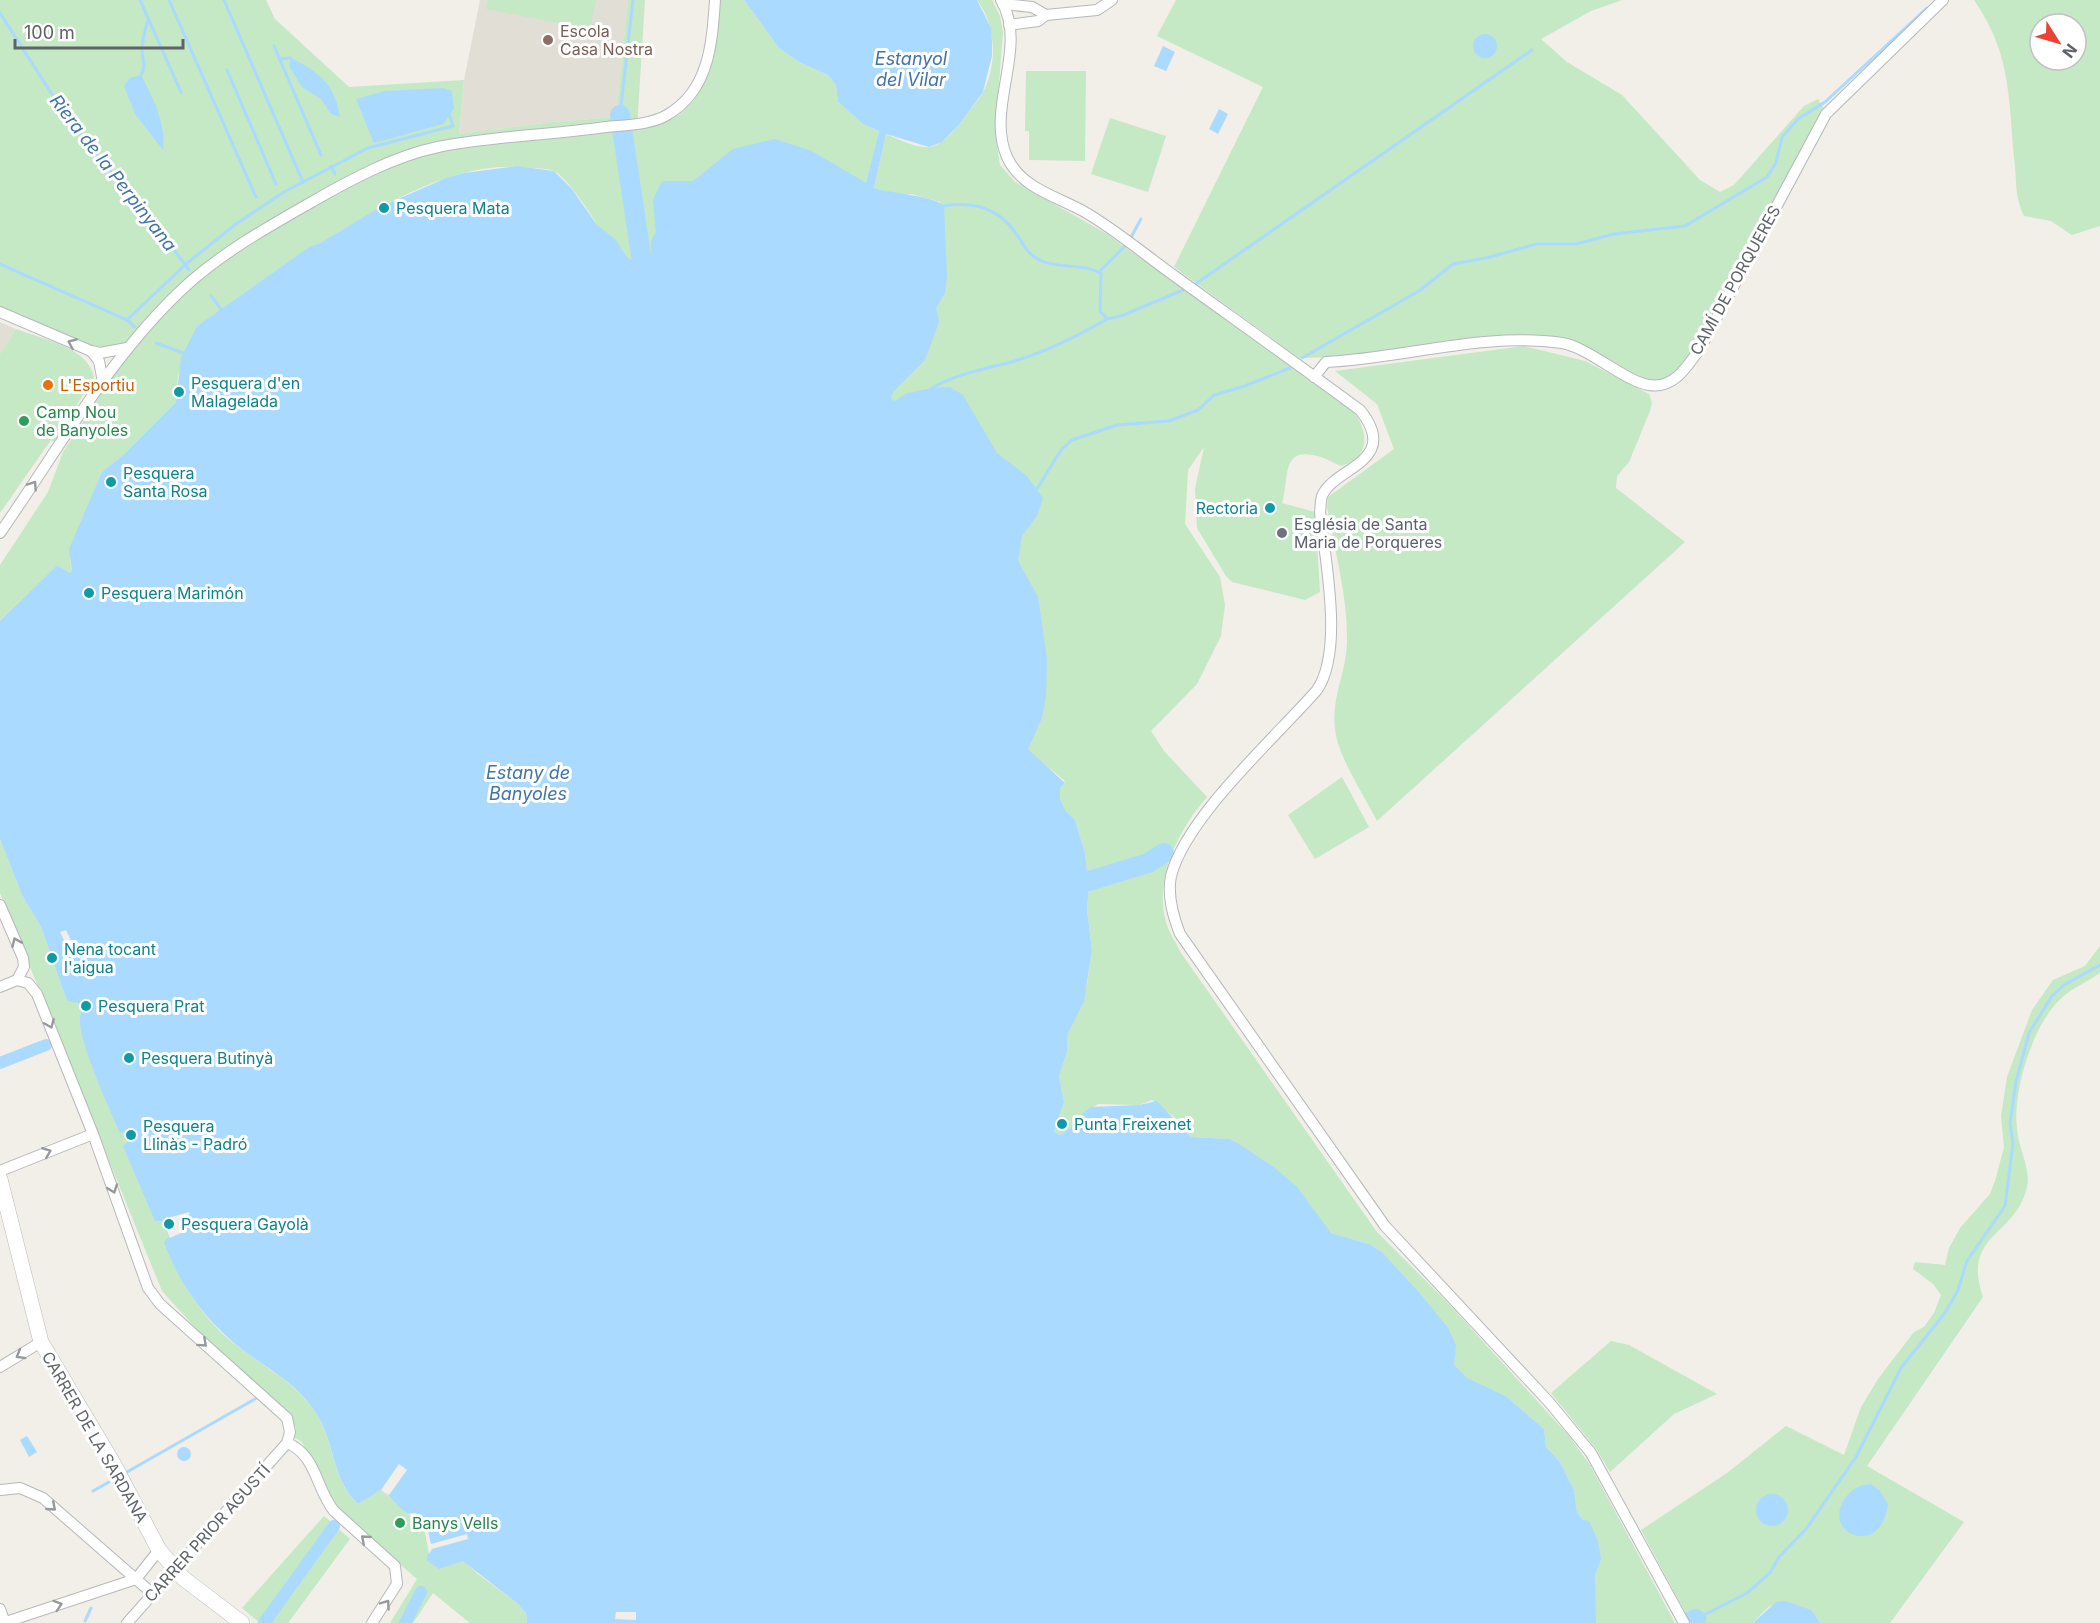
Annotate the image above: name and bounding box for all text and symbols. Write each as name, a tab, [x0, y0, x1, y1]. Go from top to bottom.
scale bar	[15, 12, 183, 50]
north arrow	[2028, 12, 2088, 72]
place label: Escola Casa Nostra	[560, 21, 653, 59]
text: 100 m	[24, 22, 75, 43]
marker: Escola Casa Nostra	[541, 33, 555, 47]
text: N	[2058, 40, 2082, 62]
water label: Estanyol del Vilar	[875, 48, 948, 90]
water label: Riera de la Perpinyana	[46, 90, 181, 255]
place label: Pesquera Mata	[396, 198, 510, 218]
marker: Pesquera Mata	[377, 201, 391, 215]
street label: CAMÍ DE PORQUERES	[1686, 202, 1784, 358]
one-way arrow	[67, 338, 78, 350]
place label: Pesquera d'en Malagelada	[191, 373, 300, 411]
place label: L'Esportiu	[60, 375, 135, 395]
marker: L'Esportiu	[41, 378, 55, 392]
marker: Pesquera d'en Malagelada	[172, 385, 186, 399]
place label: Camp Nou de Banyoles	[36, 402, 128, 440]
marker: Camp Nou de Banyoles	[17, 414, 31, 428]
place label: Pesquera Santa Rosa	[123, 463, 208, 501]
marker: Pesquera Santa Rosa	[104, 475, 118, 489]
one-way arrow	[26, 481, 37, 492]
place label: Rectoria	[1196, 498, 1258, 518]
marker: Rectoria	[1263, 501, 1277, 515]
place label: Església de Santa Maria de Porqueres	[1294, 514, 1442, 552]
marker: Església de Santa Maria de Porqueres	[1275, 526, 1289, 540]
place label: Pesquera Marimón	[101, 583, 244, 603]
marker: Pesquera Marimón	[82, 586, 96, 600]
water label: Estany de Banyoles	[486, 762, 570, 804]
one-way arrow	[12, 937, 24, 948]
place label: Nena tocant l'aigua	[64, 939, 156, 977]
marker: Nena tocant l'aigua	[45, 951, 59, 965]
place label: Pesquera Prat	[98, 996, 204, 1016]
marker: Pesquera Prat	[79, 999, 93, 1013]
one-way arrow	[42, 1018, 54, 1029]
place label: Pesquera Butinyà	[141, 1048, 273, 1068]
marker: Pesquera Butinyà	[122, 1051, 136, 1065]
place label: Punta Freixenet	[1074, 1114, 1192, 1134]
place label: Pesquera Llinàs - Padró	[143, 1116, 247, 1154]
marker: Punta Freixenet	[1055, 1117, 1069, 1131]
marker: Pesquera Llinàs - Padró	[124, 1128, 138, 1142]
one-way arrow	[40, 1147, 51, 1159]
one-way arrow	[105, 1183, 118, 1193]
place label: Pesquera Gayolà	[181, 1214, 309, 1234]
marker: Pesquera Gayolà	[162, 1217, 176, 1231]
one-way arrow	[197, 1336, 207, 1347]
one-way arrow	[16, 1347, 27, 1359]
street label: CARRER DE LA SARDANA	[38, 1348, 152, 1526]
street label: CARRER PRIOR AGUSTÍ	[140, 1459, 275, 1606]
one-way arrow	[46, 1500, 56, 1511]
place label: Banys Vells	[412, 1513, 498, 1533]
marker: Banys Vells	[393, 1516, 407, 1530]
one-way arrow	[361, 1535, 372, 1546]
one-way arrow	[52, 1600, 63, 1612]
one-way arrow	[379, 1600, 390, 1611]

